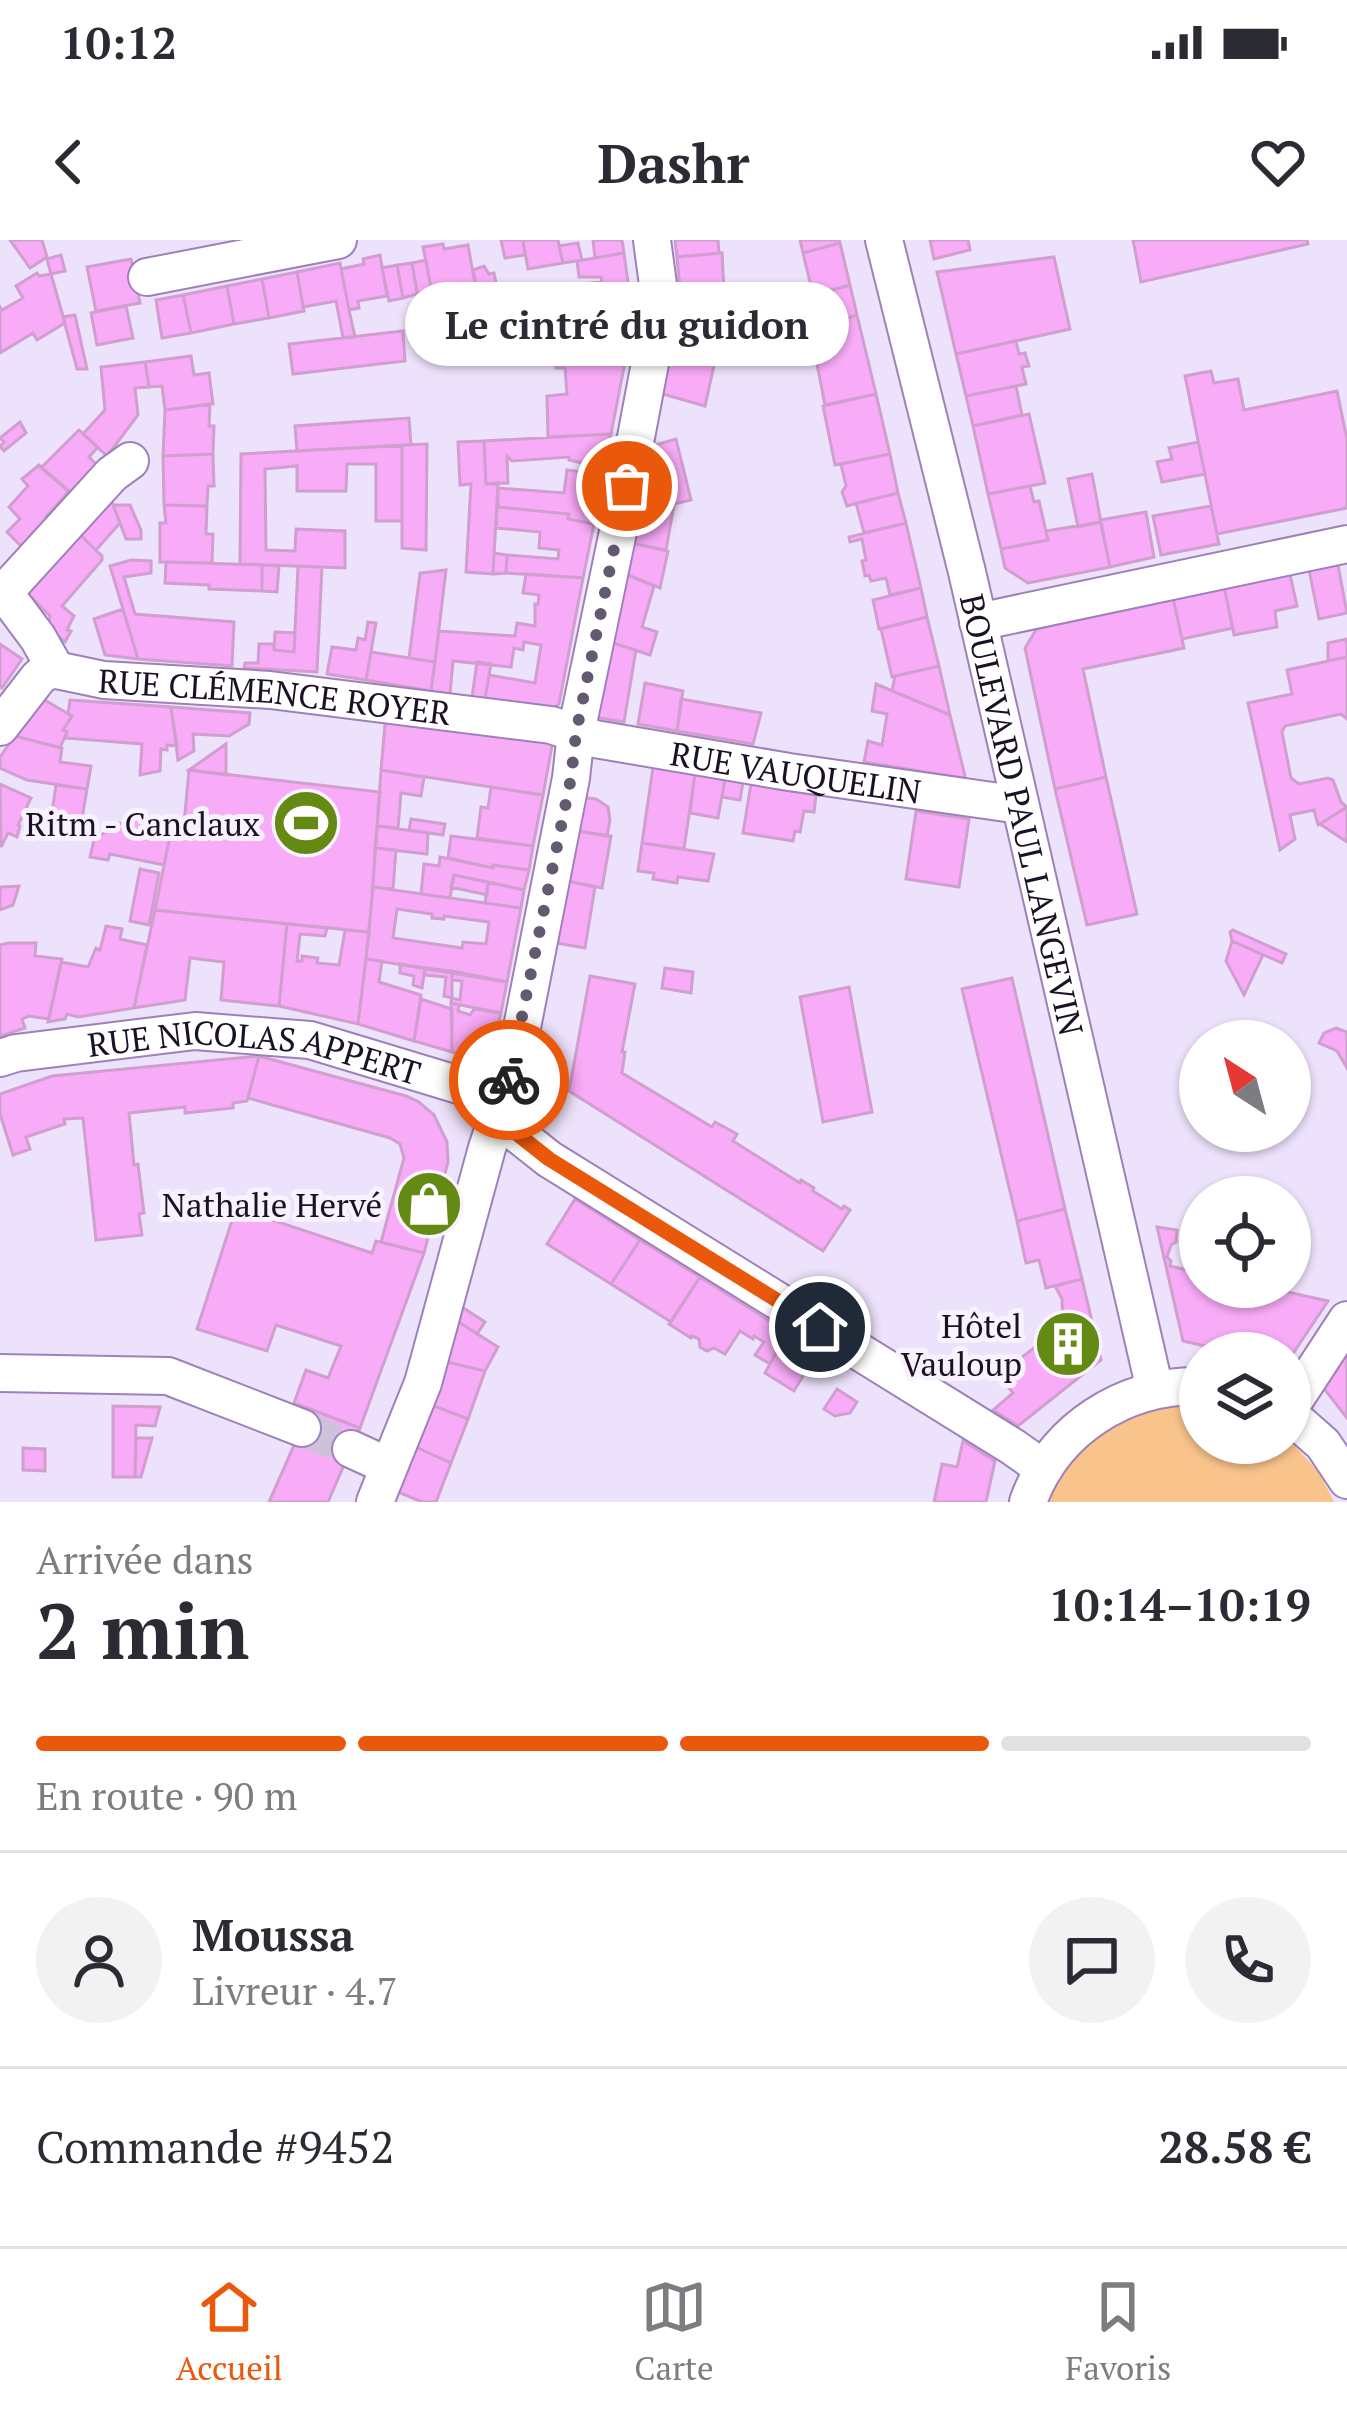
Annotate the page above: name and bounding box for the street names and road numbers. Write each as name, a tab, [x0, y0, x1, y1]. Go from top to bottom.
street label: BOULEVARD PAUL LANGEVIN	[951, 590, 1094, 1039]
street label: RUE CLÉMENCE ROYER	[97, 658, 453, 734]
street label: RUE VAUQUELIN	[667, 731, 924, 812]
street label: RUE NICOLAS APPERT	[85, 1009, 426, 1094]

